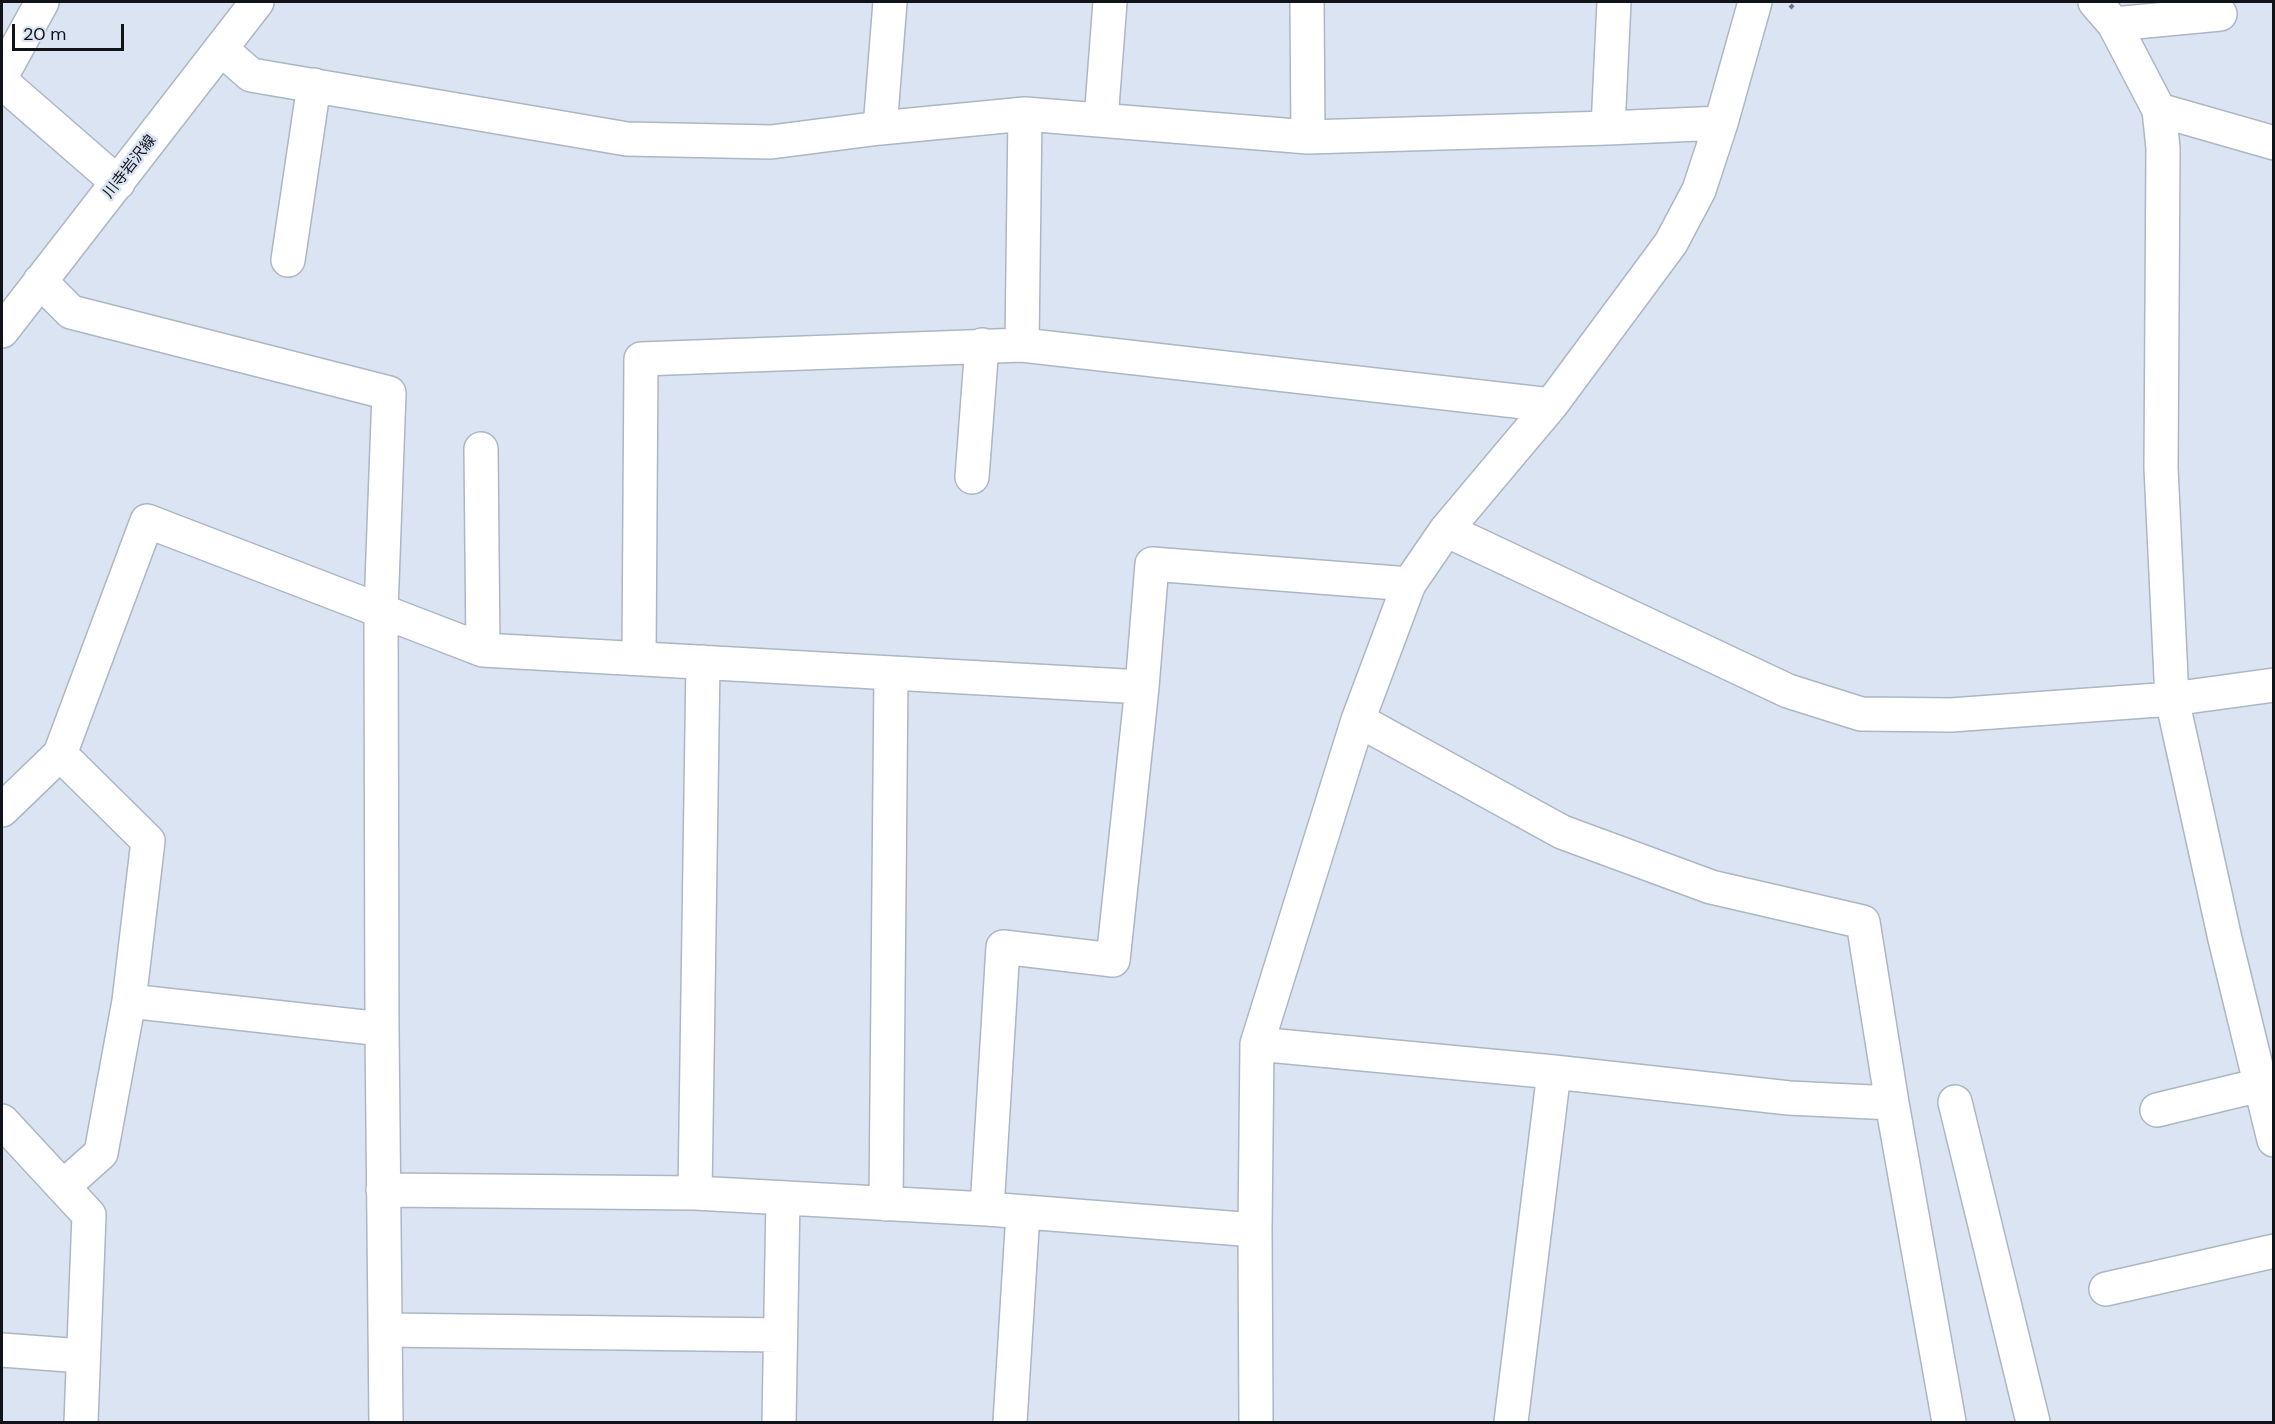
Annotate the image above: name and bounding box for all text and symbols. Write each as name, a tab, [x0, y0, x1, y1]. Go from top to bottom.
scale bar	[15, 12, 128, 50]
text: 20 m	[23, 22, 66, 46]
street label: 川寺岩沢線	[100, 132, 160, 202]

